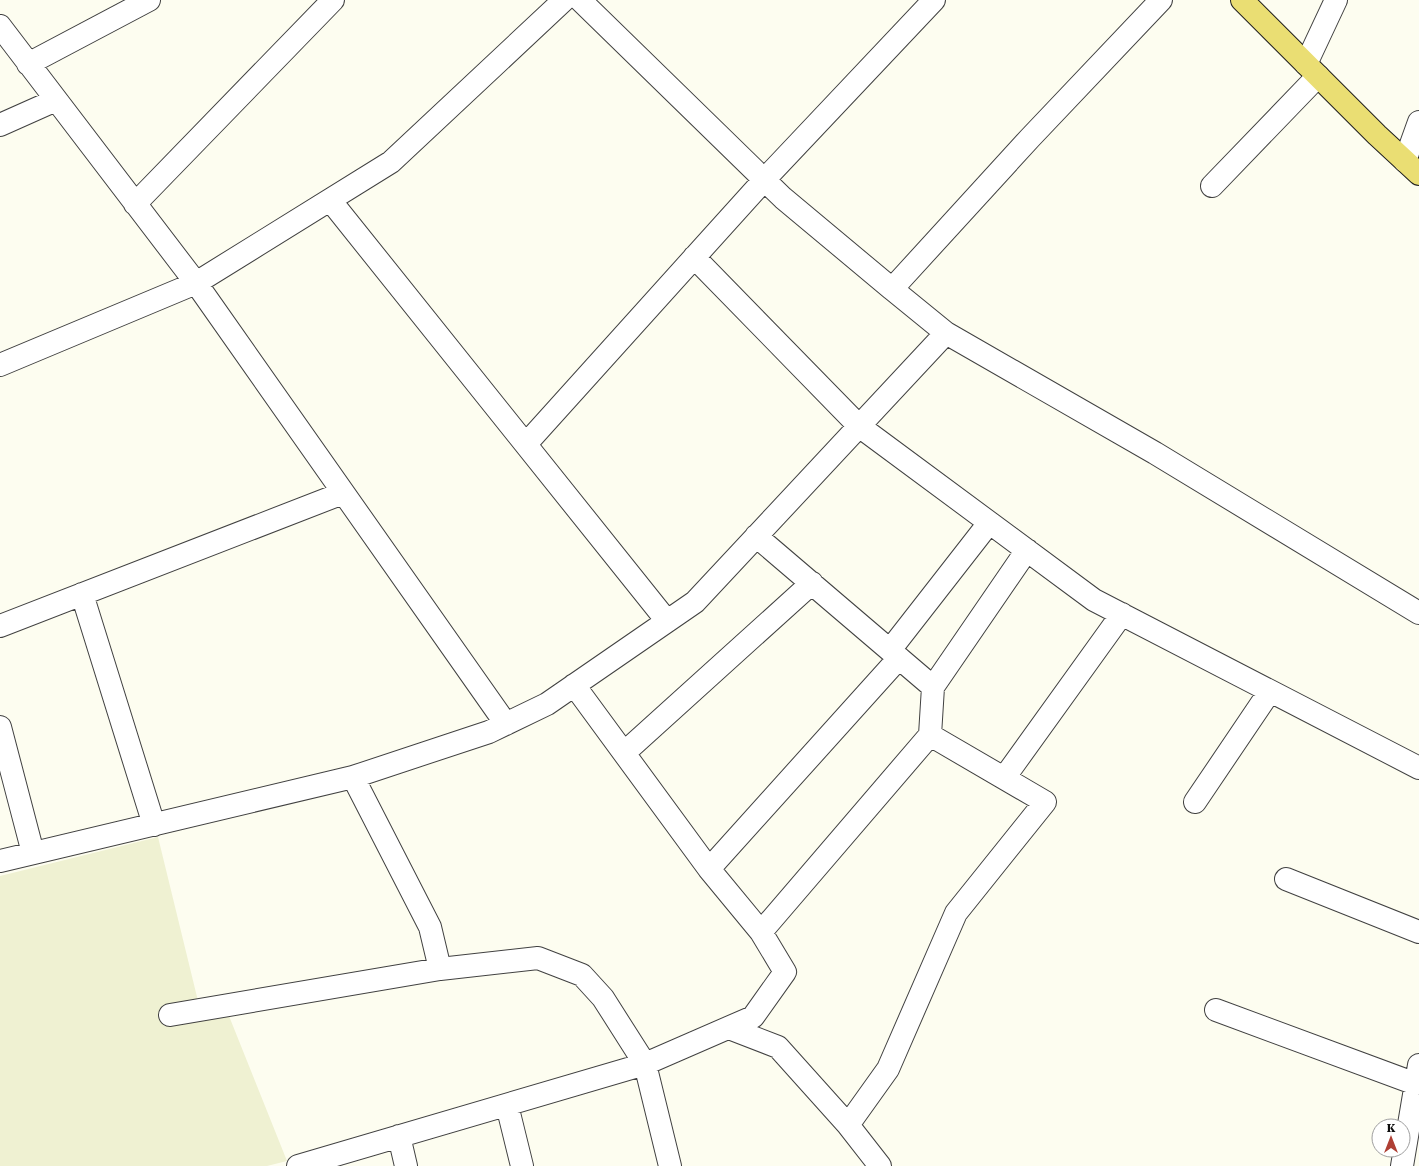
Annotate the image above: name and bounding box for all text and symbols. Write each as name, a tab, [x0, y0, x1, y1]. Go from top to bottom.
north arrow	[1371, 1118, 1411, 1158]
text: K	[1387, 1122, 1396, 1135]

